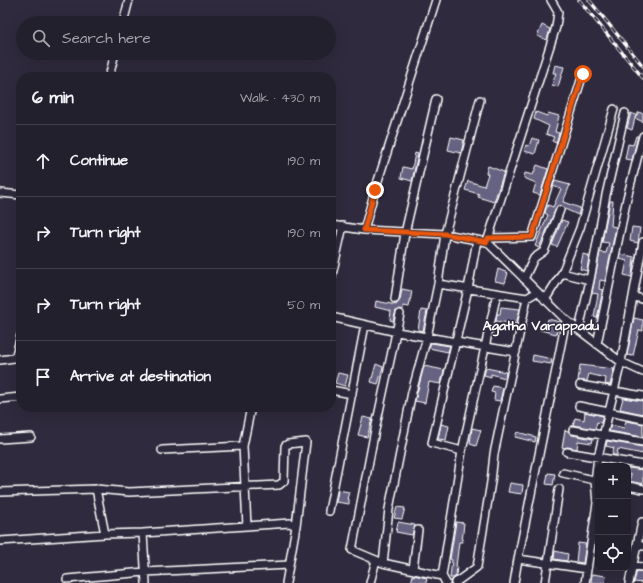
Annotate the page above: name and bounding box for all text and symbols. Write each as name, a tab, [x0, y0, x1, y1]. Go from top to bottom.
search box	[16, 16, 336, 60]
icon: search	[30, 27, 52, 49]
text: Search here	[62, 28, 151, 49]
route start	[574, 65, 592, 83]
text: 6 min	[32, 86, 74, 110]
text: Walk · 430 m	[240, 89, 320, 107]
icon: ahead	[32, 150, 54, 172]
text: Continue	[70, 150, 128, 171]
text: 190 m	[287, 152, 320, 170]
route end	[366, 181, 384, 199]
icon: right	[32, 222, 54, 244]
text: Turn right	[70, 222, 141, 243]
text: 190 m	[287, 224, 320, 242]
icon: right	[32, 294, 54, 316]
text: Turn right	[70, 294, 141, 315]
text: 50 m	[287, 296, 320, 314]
district label: Agatha Varappadu	[483, 316, 599, 337]
icon: arrive	[32, 366, 54, 388]
text: Arrive at destination	[70, 366, 211, 387]
map controls	[595, 463, 631, 571]
button: +	[595, 463, 631, 499]
button: −	[595, 499, 631, 535]
button: locate	[595, 535, 631, 571]

